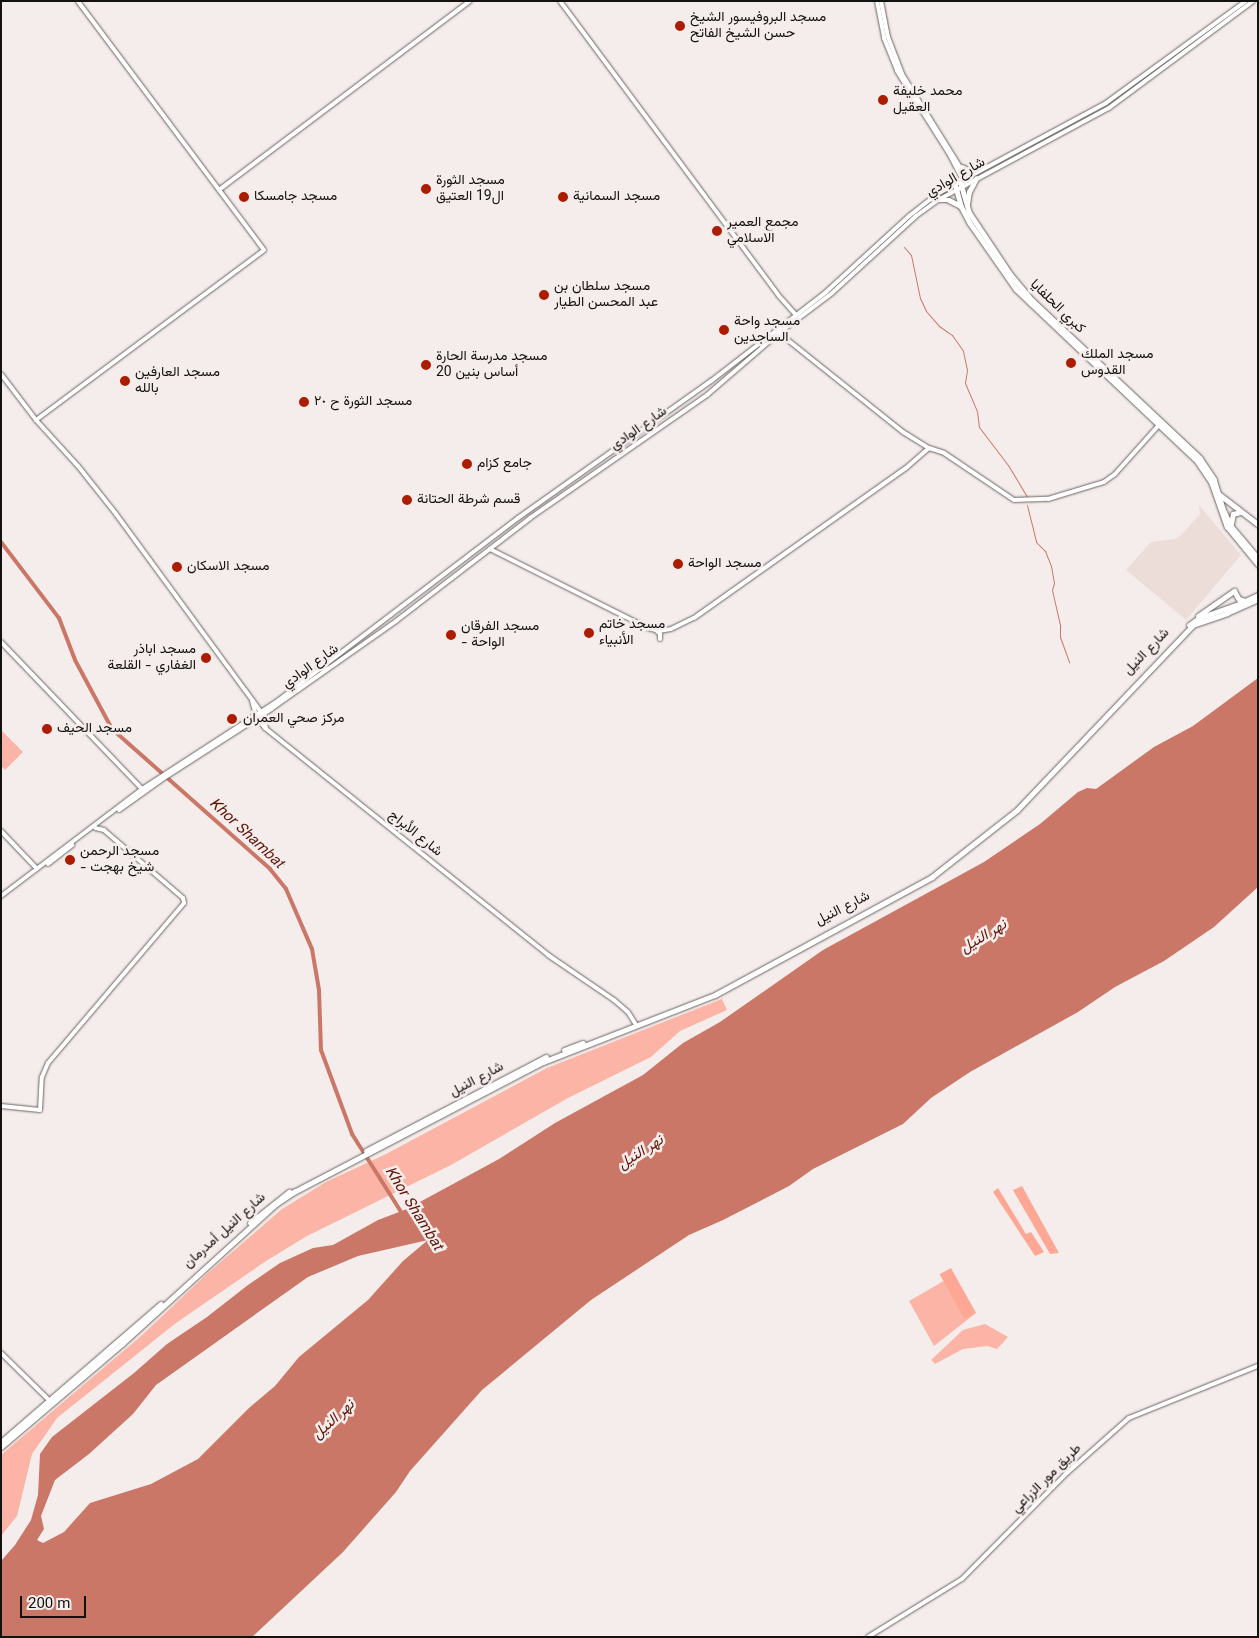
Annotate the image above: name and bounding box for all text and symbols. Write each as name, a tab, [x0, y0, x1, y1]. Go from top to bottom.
place label: مسجد البروفيسور الشيخ حسن الشيخ الفاتح	[690, 10, 826, 42]
marker: مسجد البروفيسور الشيخ حسن الشيخ الفاتح	[674, 20, 686, 32]
place label: محمد خليفة العقيل	[893, 84, 962, 116]
marker: محمد خليفة العقيل	[877, 94, 889, 106]
street label: شارع الوادي	[924, 154, 988, 202]
place label: مسجد الثورة ال19 العتيق	[436, 173, 505, 206]
marker: مسجد الثورة ال19 العتيق	[420, 183, 432, 195]
place label: مسجد جامسكا	[254, 189, 337, 205]
place label: مسجد السمانية	[573, 189, 660, 205]
marker: مسجد جامسكا	[238, 191, 250, 203]
marker: مسجد السمانية	[557, 191, 569, 203]
place label: مجمع العمير الاسلامي	[727, 215, 798, 248]
marker: مجمع العمير الاسلامي	[711, 225, 723, 237]
street label: كبري الحلفايا	[1026, 277, 1088, 337]
place label: مسجد سلطان بن عبد المحسن الطيار	[554, 279, 658, 312]
marker: مسجد سلطان بن عبد المحسن الطيار	[538, 289, 550, 301]
place label: مسجد واحة الساجدين	[734, 314, 800, 347]
marker: مسجد واحة الساجدين	[718, 324, 730, 336]
place label: مسجد الملك القدوس	[1081, 347, 1154, 380]
place label: مسجد مدرسة الحارة 20 أساس بنين	[436, 349, 547, 382]
marker: مسجد الملك القدوس	[1065, 357, 1077, 369]
marker: مسجد مدرسة الحارة 20 أساس بنين	[420, 359, 432, 371]
place label: مسجد العارفين بالله	[135, 365, 220, 398]
marker: مسجد العارفين بالله	[119, 375, 131, 387]
place label: مسجد الثورة ح ٢٠	[314, 394, 412, 410]
marker: مسجد الثورة ح ٢٠	[298, 396, 310, 408]
street label: شارع الوادي	[607, 403, 671, 455]
place label: جامع كزام	[477, 456, 532, 472]
marker: جامع كزام	[461, 458, 473, 470]
place label: قسم شرطة الحتانة	[417, 492, 520, 508]
marker: قسم شرطة الحتانة	[401, 494, 413, 506]
place label: مسجد الواحة	[688, 556, 761, 572]
marker: مسجد الواحة	[672, 558, 684, 570]
place label: مسجد الاسكان	[187, 559, 270, 575]
marker: مسجد الاسكان	[171, 561, 183, 573]
place label: مسجد خاتم الأنبياء	[599, 617, 665, 650]
place label: مسجد الفرقان - الواحة	[461, 619, 539, 652]
street label: شارع النيل	[1121, 625, 1173, 679]
marker: مسجد خاتم الأنبياء	[583, 627, 595, 639]
marker: مسجد الفرقان - الواحة	[445, 629, 457, 641]
street label: شارع الوادي	[280, 641, 342, 693]
place label: مسجد اباذر الغفاري - القلعة	[107, 642, 196, 674]
marker: مسجد اباذر الغفاري - القلعة	[200, 652, 212, 664]
place label: مركز صحي العمران	[243, 711, 345, 727]
marker: مركز صحي العمران	[225, 712, 239, 726]
place label: مسجد الحيف	[57, 721, 132, 737]
marker: مسجد الحيف	[41, 723, 53, 735]
water label: Khor Shambat	[205, 795, 287, 873]
street label: شارع الأبراج	[385, 807, 445, 861]
place label: مسجد الرحمن - شيخ بهجت	[80, 844, 159, 876]
marker: مسجد الرحمن - شيخ بهجت	[64, 854, 76, 866]
street label: شارع النيل	[813, 888, 873, 930]
water label: نهر النيل	[958, 916, 1010, 958]
street label: شارع النيل	[447, 1059, 507, 1101]
water label: نهر النيل	[615, 1132, 667, 1174]
water label: Khor Shambat	[380, 1164, 446, 1254]
street label: شارع النيل أمدرمان	[180, 1190, 270, 1272]
water label: نهر النيل	[309, 1396, 359, 1444]
street label: طريق مور الزراعي	[1009, 1441, 1085, 1517]
scale bar	[22, 1586, 89, 1618]
text: 200 m	[28, 1593, 70, 1616]

